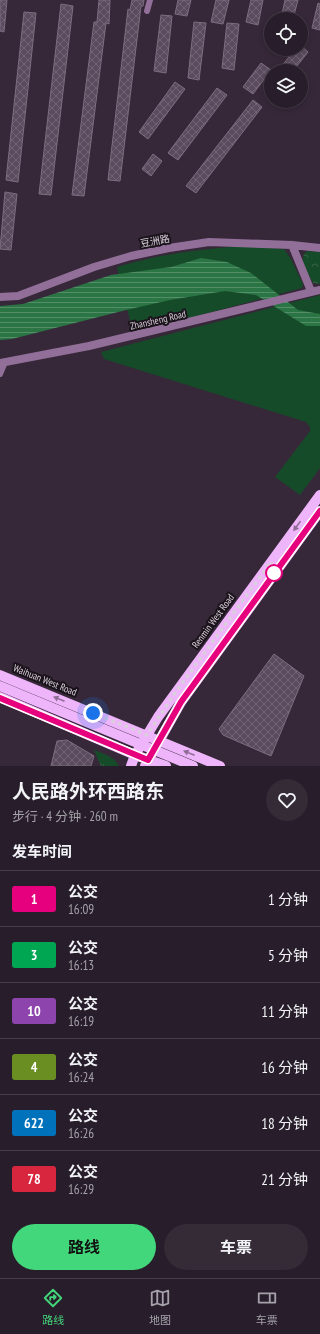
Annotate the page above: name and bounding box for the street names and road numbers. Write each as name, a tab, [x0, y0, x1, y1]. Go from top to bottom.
street label: 豆洲路	[139, 232, 171, 250]
street label: Zhansheng Road	[129, 307, 187, 333]
street label: Renmin West Road	[189, 591, 237, 651]
street label: Waihuan West Road	[11, 661, 79, 699]

